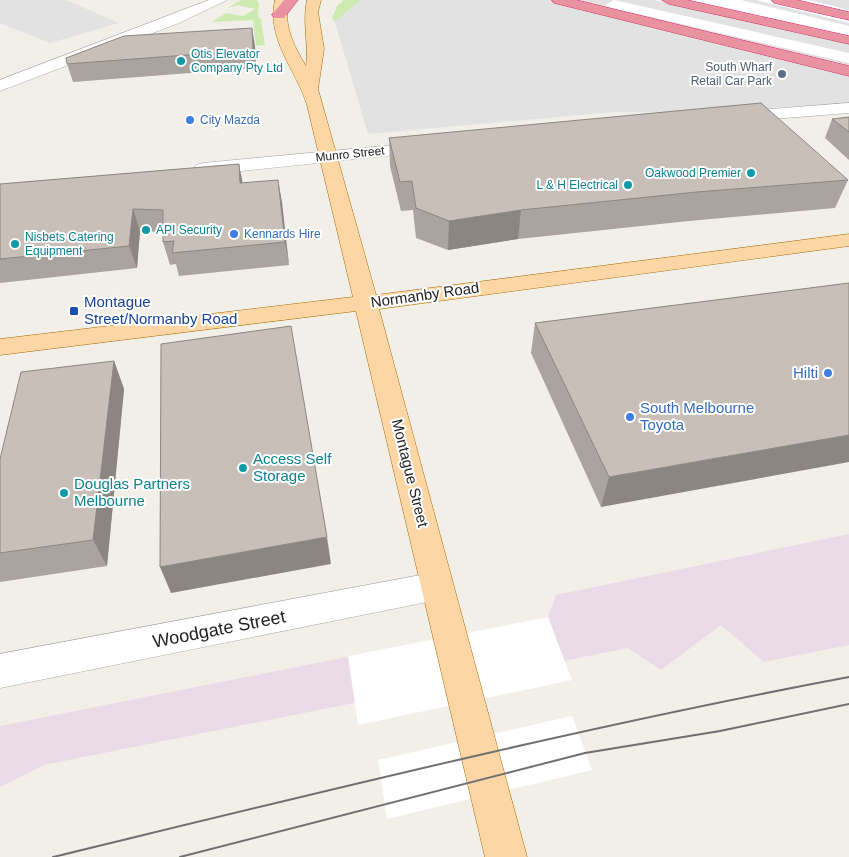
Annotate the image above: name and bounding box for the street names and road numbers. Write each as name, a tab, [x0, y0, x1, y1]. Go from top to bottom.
street label: Munro Street	[315, 143, 386, 165]
street label: Normanby Road	[370, 278, 480, 311]
street label: Montague Street	[389, 417, 432, 530]
street label: Woodgate Street	[151, 606, 287, 652]

